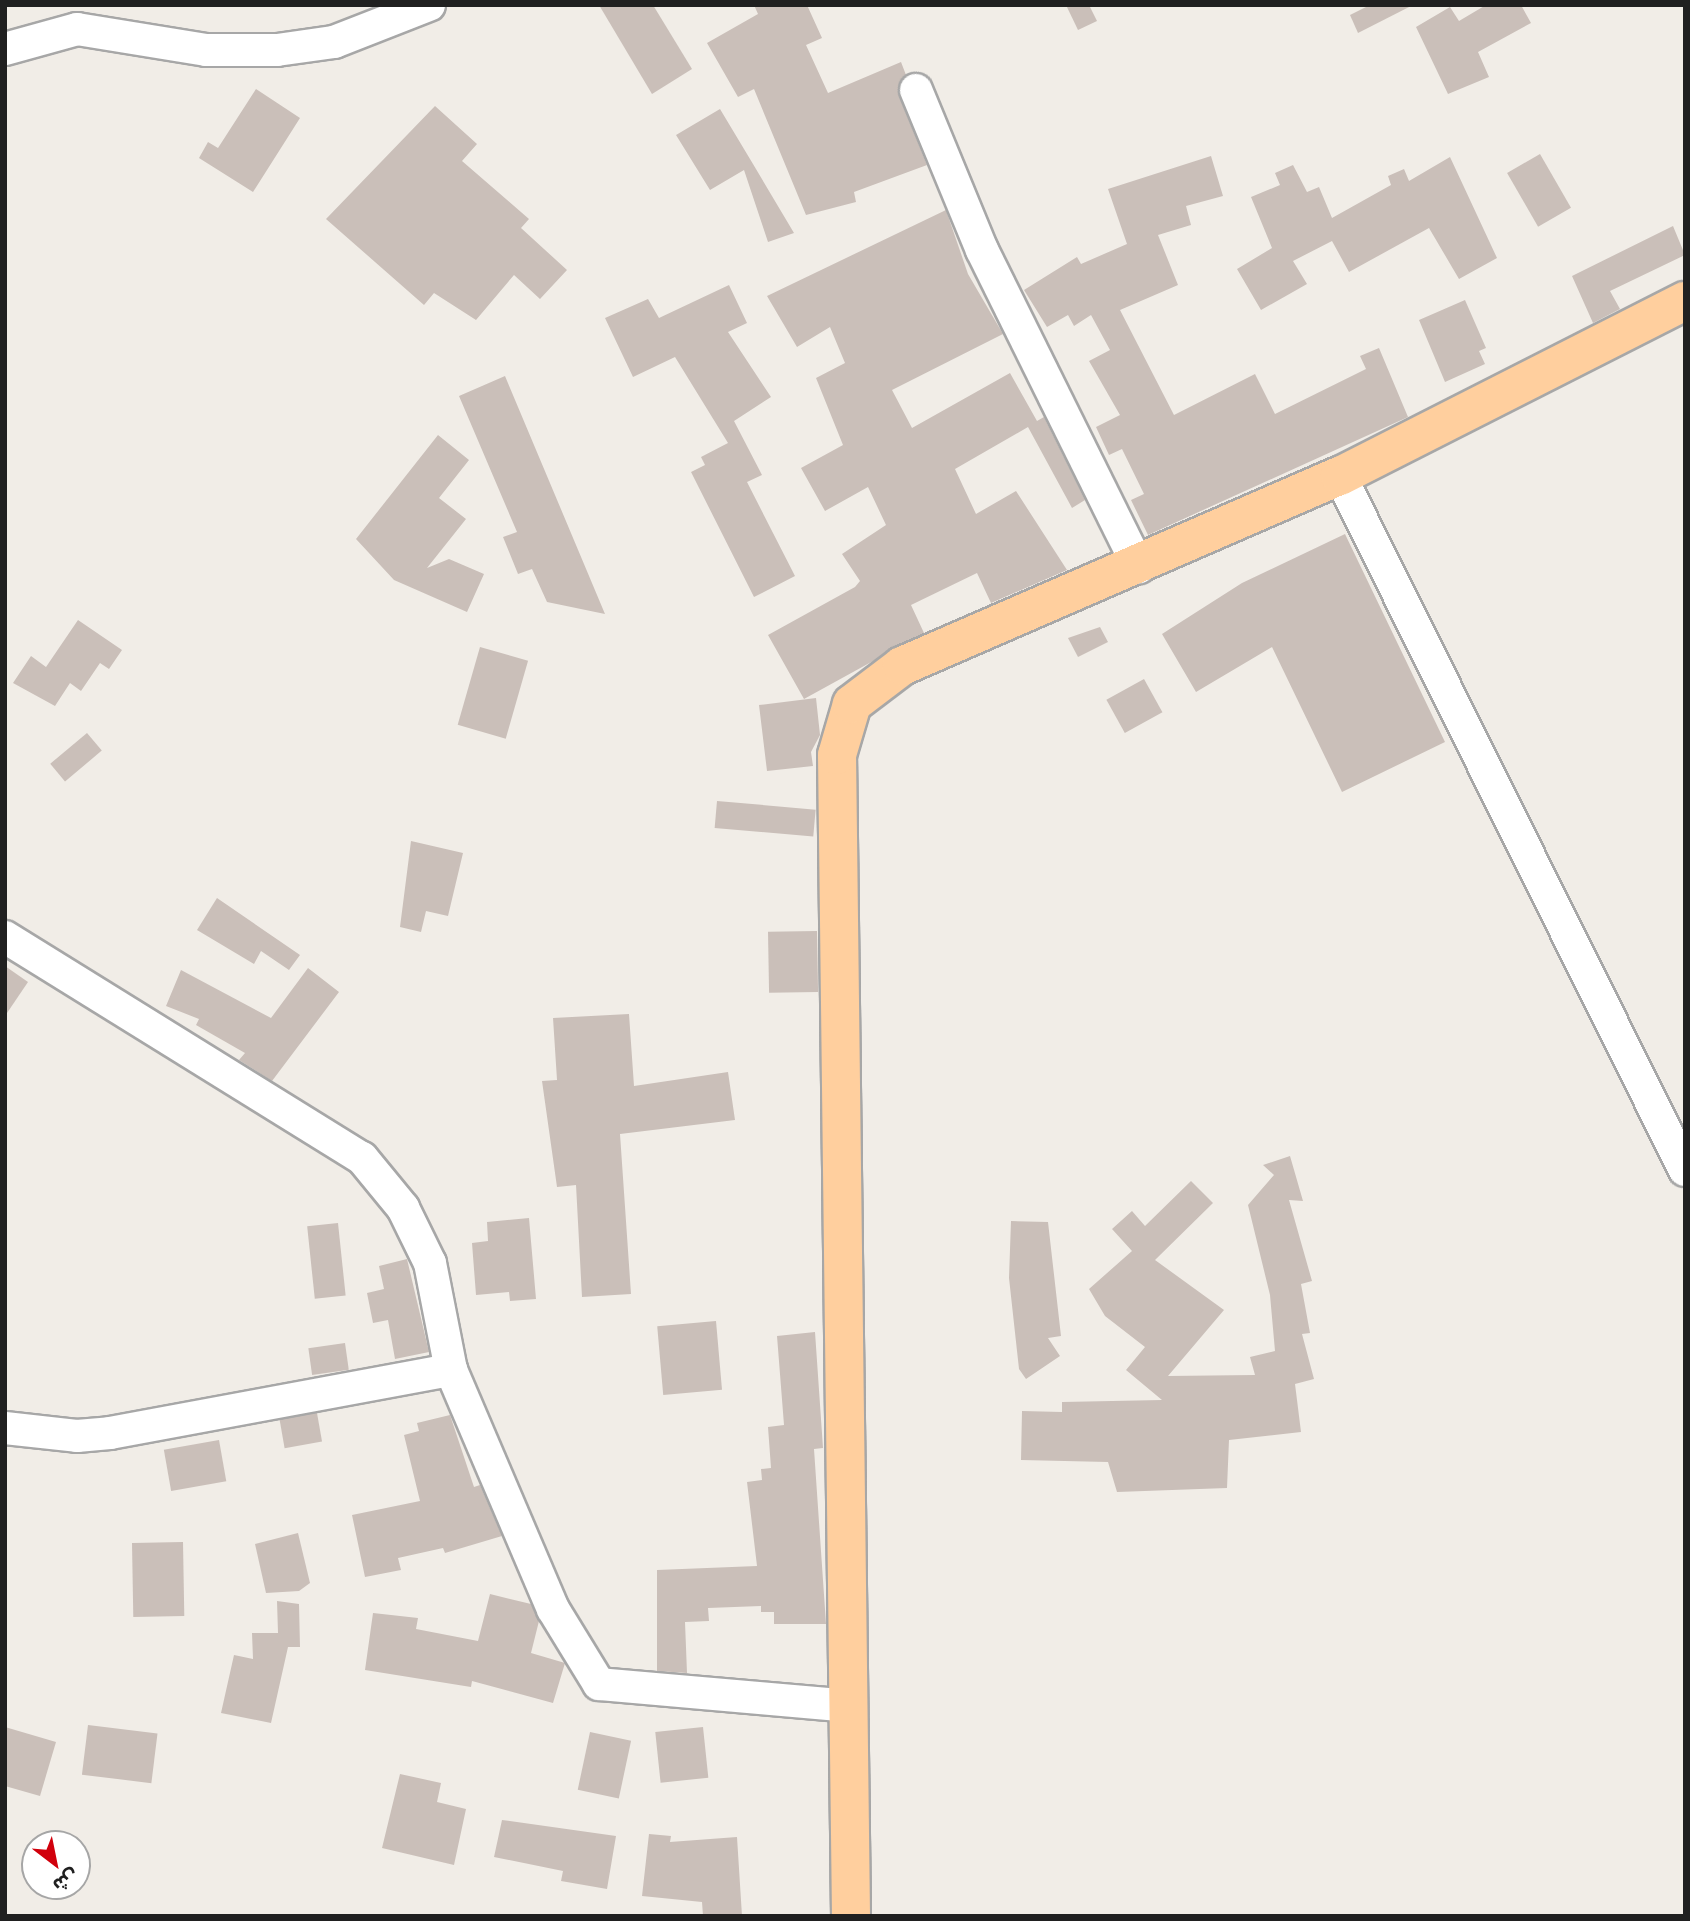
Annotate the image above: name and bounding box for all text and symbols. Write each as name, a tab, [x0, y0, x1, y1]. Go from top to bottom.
north arrow	[21, 1830, 91, 1900]
text: ش	[49, 1865, 83, 1897]

